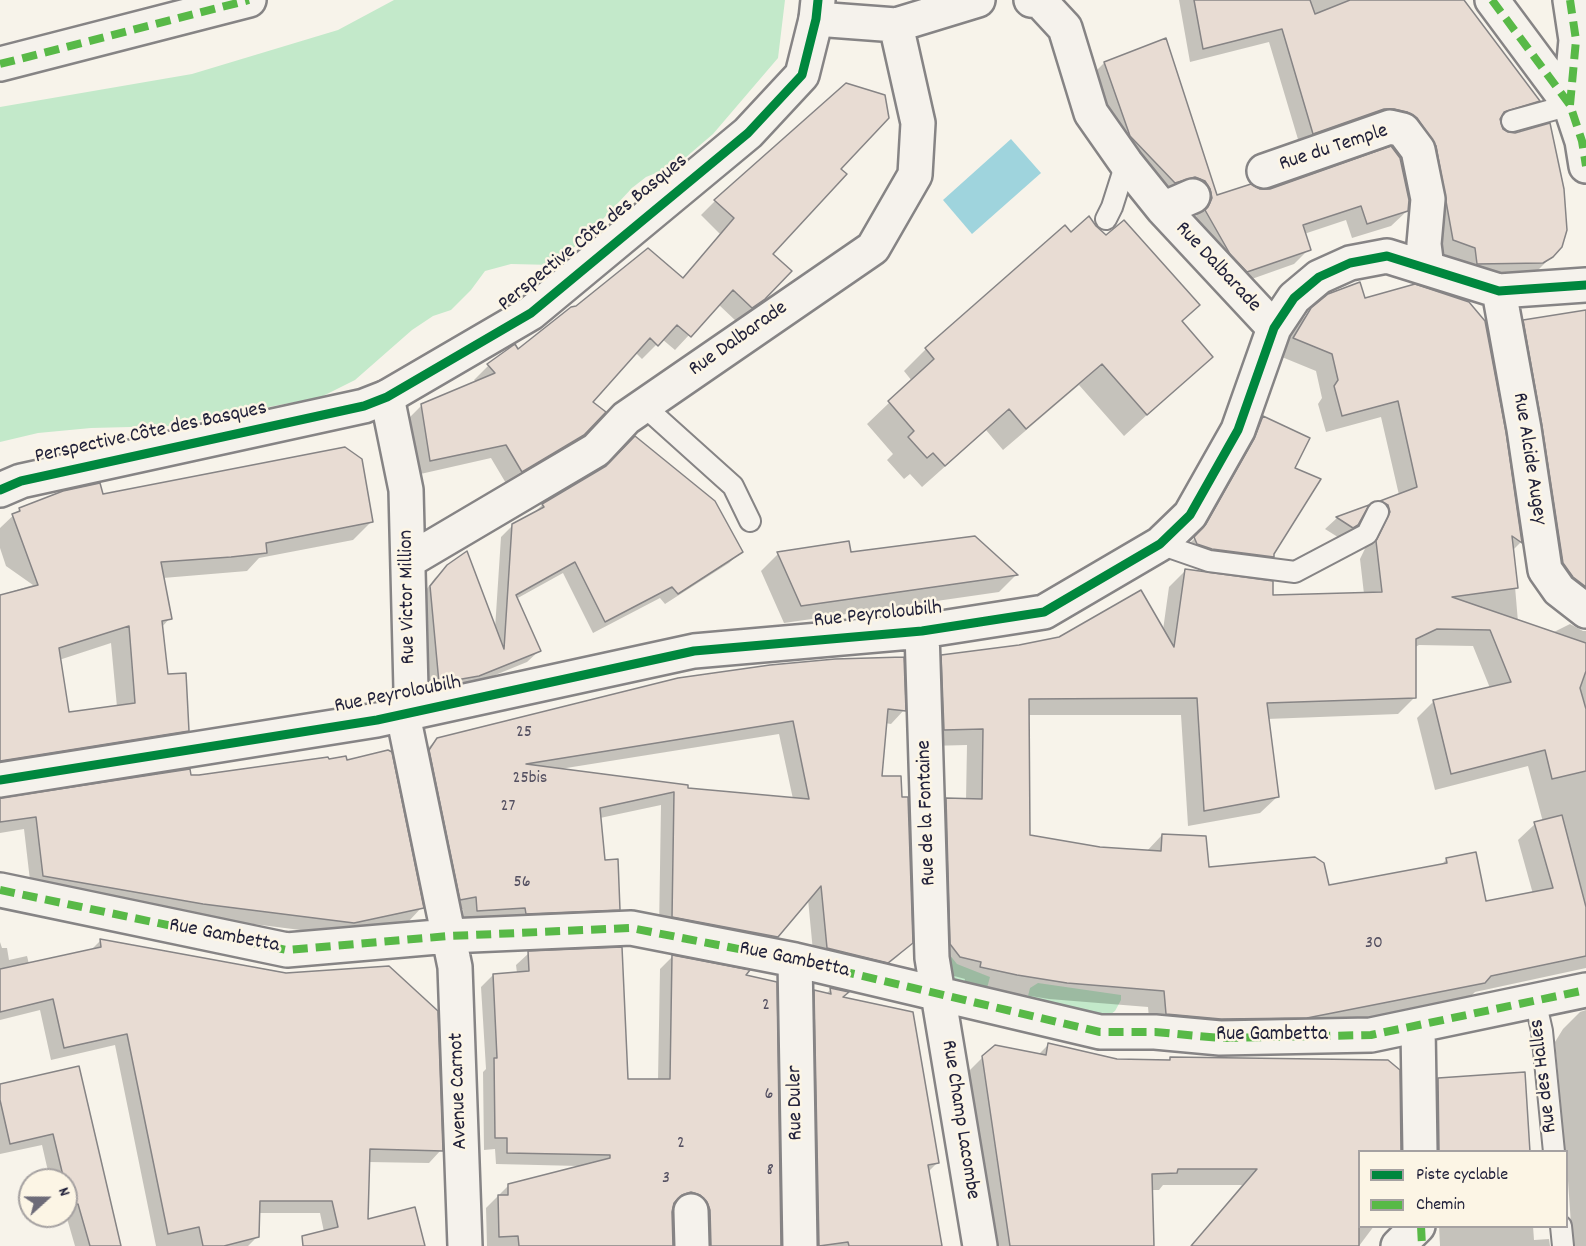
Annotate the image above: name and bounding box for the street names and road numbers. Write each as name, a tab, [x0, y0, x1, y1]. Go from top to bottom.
street label: Rue du Temple	[1276, 120, 1392, 178]
street label: Perspective Côte des Basques	[494, 150, 694, 318]
street label: Rue Dalbarade	[1169, 217, 1265, 319]
street label: Rue Dalbarade	[685, 297, 793, 383]
street label: Rue Alcide Augey	[1505, 391, 1551, 527]
street label: Perspective Côte des Basques	[33, 397, 269, 471]
street label: Rue Victor Million	[395, 530, 423, 664]
street label: Rue Peyroloubilh	[813, 597, 943, 635]
street label: Rue Peyroloubilh	[332, 671, 464, 721]
street label: Rue de la Fontaine	[913, 740, 943, 886]
street label: Rue Gambetta	[167, 914, 281, 960]
street label: Rue Gambetta	[737, 937, 851, 985]
street label: Rue des Halles	[1526, 1018, 1564, 1134]
street label: Rue Gambetta	[1216, 1023, 1328, 1049]
street label: Avenue Carnot	[445, 1032, 475, 1150]
street label: Rue Champ Lacombe	[934, 1038, 984, 1202]
street label: Rue Duler	[784, 1065, 810, 1141]

